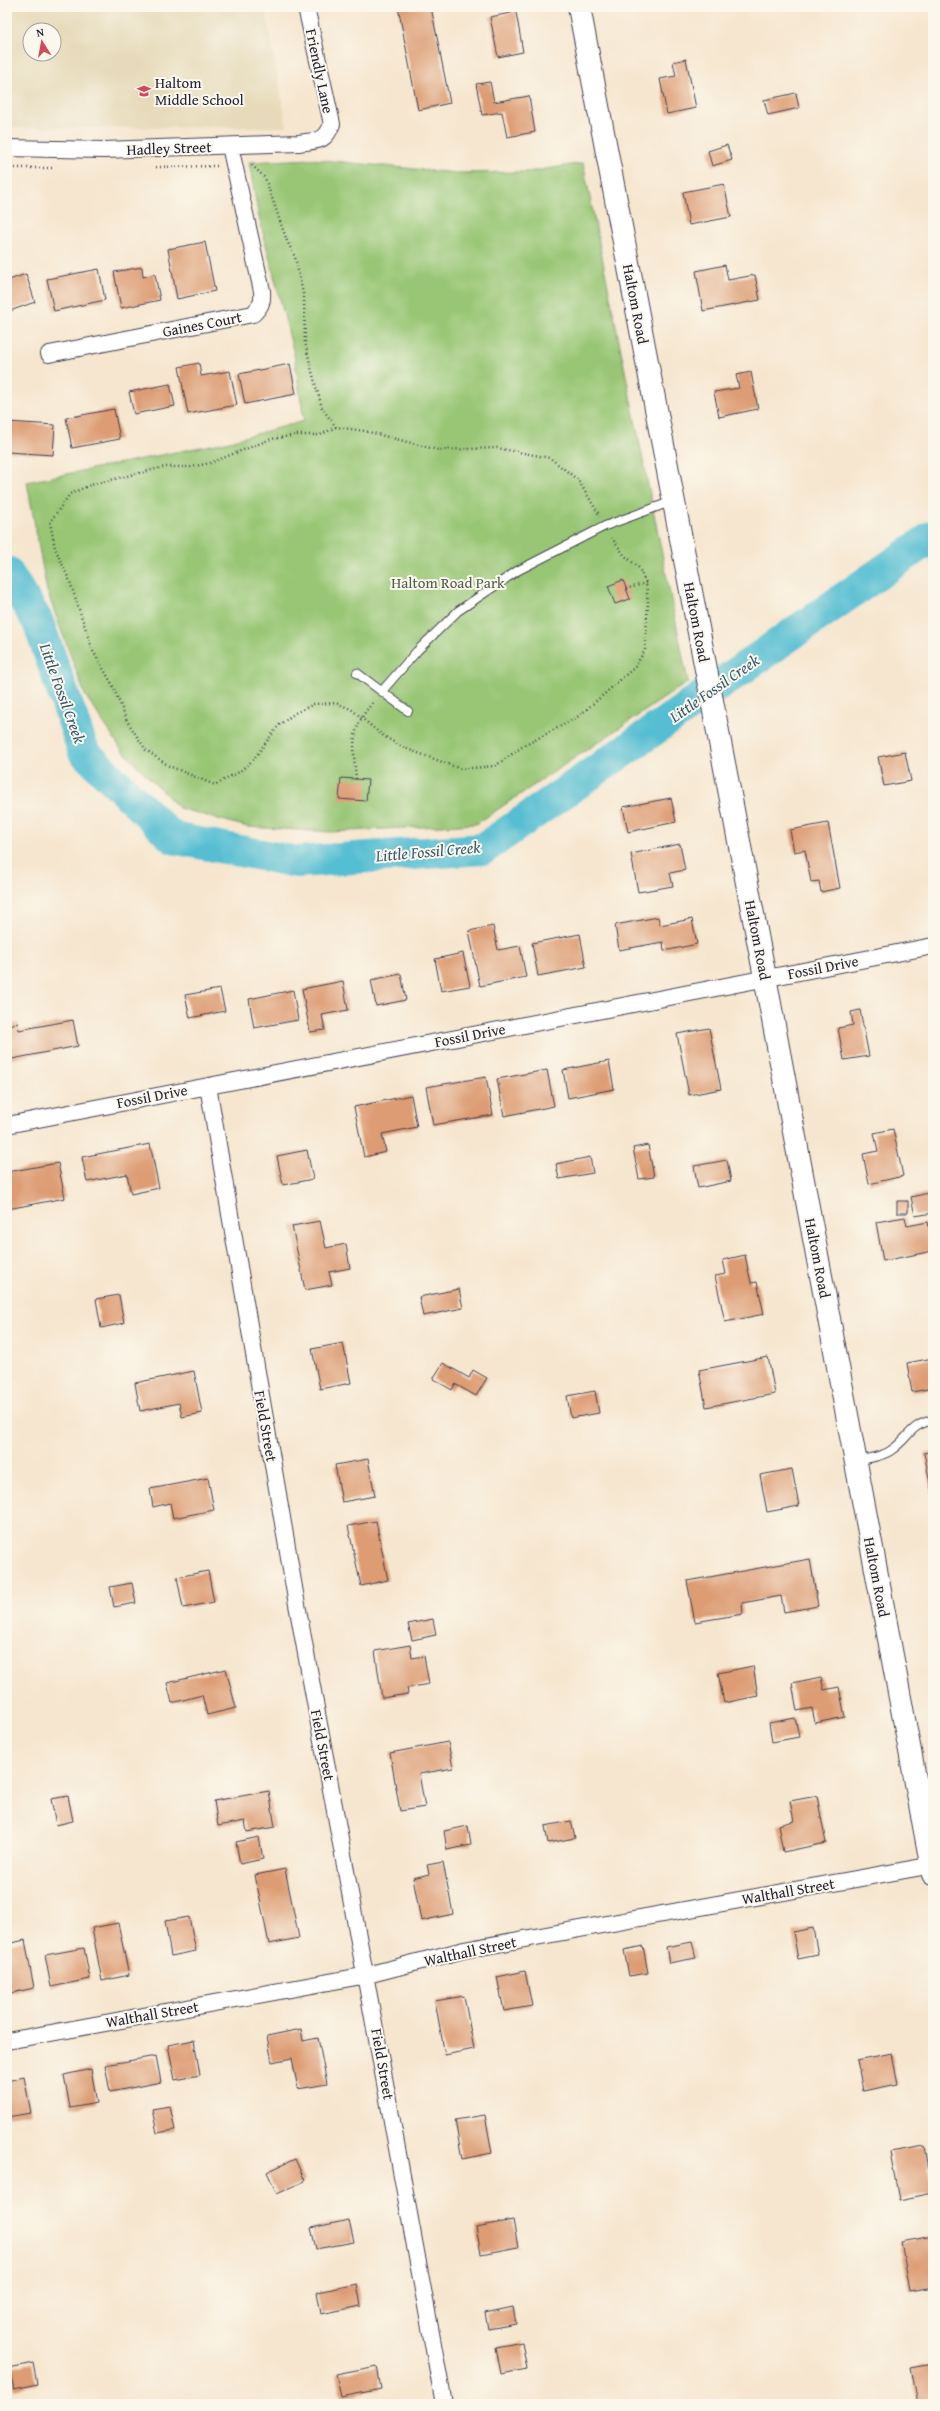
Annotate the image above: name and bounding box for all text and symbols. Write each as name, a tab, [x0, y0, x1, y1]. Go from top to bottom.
north arrow	[22, 22, 62, 62]
text: N	[35, 24, 46, 41]
street label: Friendly Lane	[301, 27, 339, 115]
place label: Haltom Middle School	[155, 72, 244, 110]
school or university icon: Haltom Middle School	[136, 83, 152, 99]
street label: Hadley Street	[126, 136, 213, 160]
street label: Haltom Road	[618, 262, 654, 346]
street label: Gaines Court	[161, 306, 244, 342]
park label: Haltom Road Park	[391, 572, 505, 593]
street label: Haltom Road	[679, 580, 715, 664]
water label: Little Fossil Creek	[33, 639, 92, 747]
water label: Little Fossil Creek	[663, 648, 764, 729]
water label: Little Fossil Creek	[374, 834, 482, 868]
street label: Haltom Road	[740, 898, 776, 982]
street label: Fossil Drive	[786, 950, 860, 984]
street label: Fossil Drive	[433, 1018, 507, 1052]
street label: Fossil Drive	[115, 1079, 189, 1113]
street label: Haltom Road	[800, 1216, 836, 1300]
street label: Field Street	[249, 1389, 283, 1464]
street label: Haltom Road	[859, 1535, 895, 1619]
street label: Field Street	[306, 1708, 340, 1783]
street label: Walthall Street	[740, 1872, 837, 1909]
street label: Walthall Street	[422, 1931, 519, 1971]
street label: Walthall Street	[104, 1995, 201, 2032]
street label: Field Street	[366, 2027, 400, 2102]

